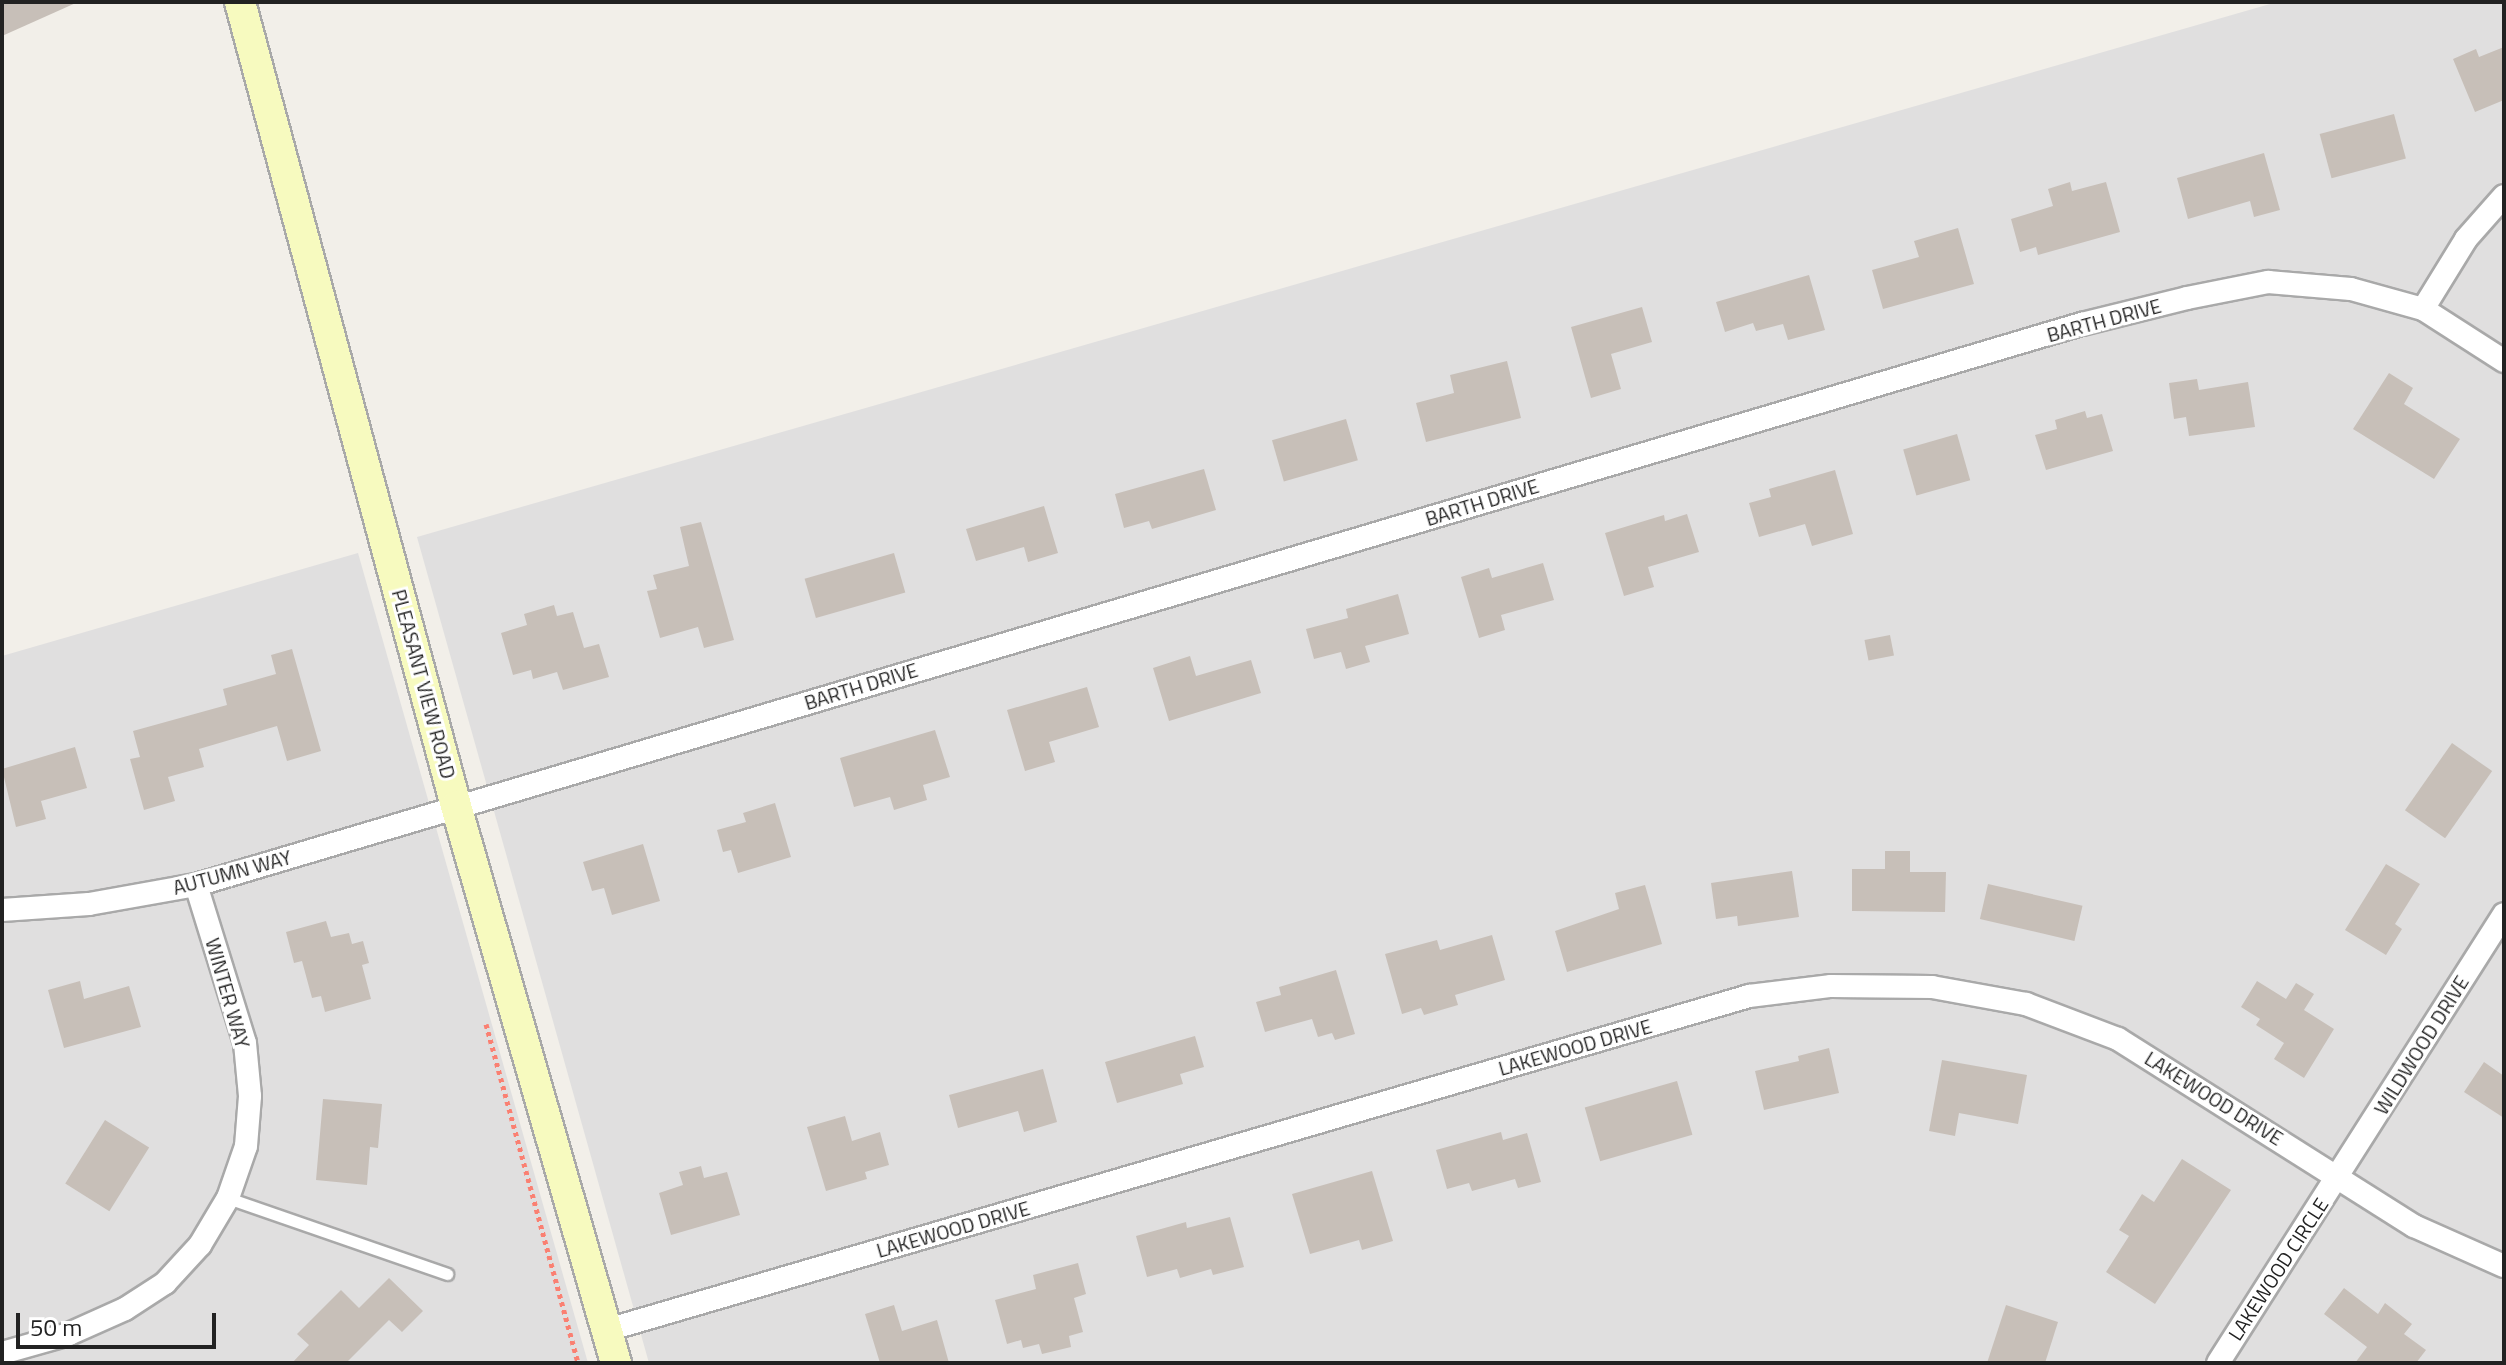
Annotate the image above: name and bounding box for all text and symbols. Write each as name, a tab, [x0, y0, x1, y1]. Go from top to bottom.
street label: BARTH DRIVE	[2044, 293, 2164, 347]
street label: BARTH DRIVE	[1422, 473, 1542, 531]
street label: PLEASANT VIEW ROAD	[387, 587, 461, 781]
street label: BARTH DRIVE	[801, 657, 921, 715]
street label: AUTUMN WAY	[170, 845, 294, 899]
street label: WINTER WAY	[201, 935, 255, 1051]
street label: WILDWOOD DRIVE	[2369, 971, 2473, 1119]
street label: LAKEWOOD DRIVE	[1496, 1014, 1654, 1080]
street label: LAKEWOOD DRIVE	[2141, 1046, 2287, 1150]
street label: LAKEWOOD CIRCLE	[2223, 1193, 2333, 1345]
street label: LAKEWOOD DRIVE	[874, 1196, 1032, 1262]
scale bar	[20, 1297, 220, 1347]
text: 50 m	[30, 1309, 82, 1345]

